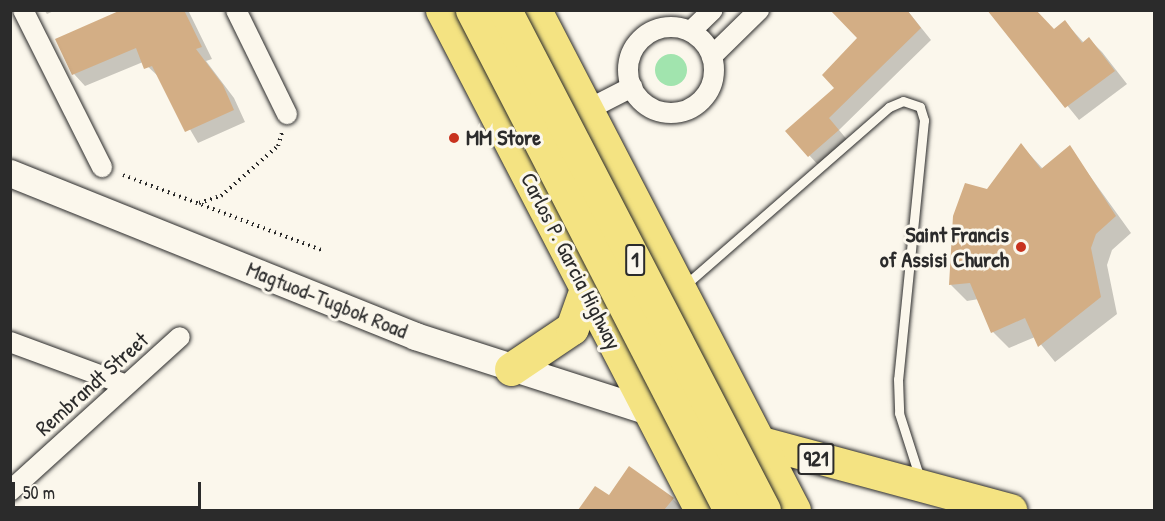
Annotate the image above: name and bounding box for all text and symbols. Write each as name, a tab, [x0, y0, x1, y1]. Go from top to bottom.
place label: MM Store	[466, 125, 541, 151]
marker: MM Store	[447, 131, 461, 145]
street label: Carlos P. Garcia Highway	[515, 168, 627, 354]
place label: Saint Francis of Assisi Church	[880, 221, 1009, 272]
marker: Saint Francis of Assisi Church	[1014, 240, 1028, 254]
road number: 1	[624, 242, 646, 278]
street label: Magtuod-Tugbok Road	[243, 256, 411, 344]
street label: Rembrandt Street	[30, 327, 154, 441]
road number: 921	[796, 441, 836, 477]
scale bar	[15, 470, 204, 508]
text: 50 m	[23, 480, 55, 505]

